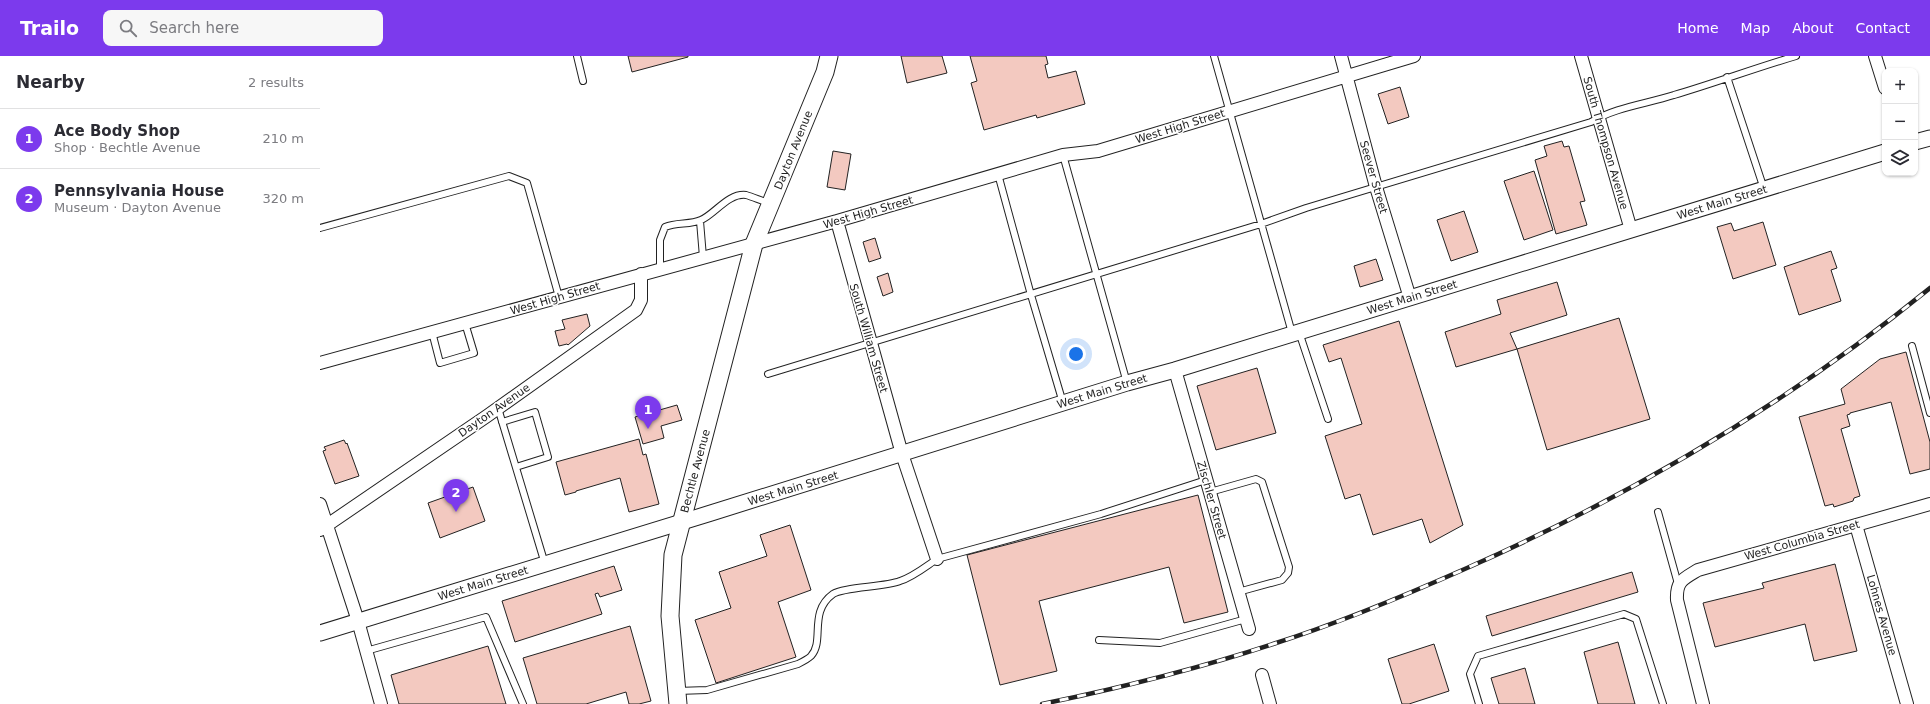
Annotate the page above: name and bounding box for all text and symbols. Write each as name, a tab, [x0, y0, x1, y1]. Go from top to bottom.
search box	[103, 10, 383, 46]
text: Trailo	[20, 17, 79, 39]
icon: search	[117, 17, 139, 39]
text: Search here	[149, 19, 239, 37]
text: Home	[1677, 20, 1719, 36]
text: Map	[1741, 20, 1770, 36]
text: About	[1792, 20, 1834, 36]
text: Contact	[1856, 20, 1910, 36]
map controls	[1882, 68, 1918, 176]
button: +	[1882, 68, 1918, 104]
text: Nearby	[16, 72, 85, 92]
text: 2 results	[248, 75, 304, 90]
street label: South Thompson Avenue	[1580, 75, 1631, 211]
button: −	[1882, 104, 1918, 140]
street label: West High Street	[1134, 107, 1227, 146]
street label: Dayton Avenue	[772, 109, 815, 192]
text: Ace Body Shop	[54, 122, 180, 140]
text: 1	[24, 131, 34, 146]
text: 210 m	[262, 131, 304, 146]
street label: Seever Street	[1357, 139, 1390, 216]
text: Shop · Bechtle Avenue	[54, 140, 201, 155]
button: layers	[1882, 140, 1918, 176]
text: Pennsylvania House	[54, 182, 224, 200]
street label: West Main Street	[1675, 182, 1770, 222]
text: 2	[24, 191, 34, 206]
text: 320 m	[262, 191, 304, 206]
street label: West High Street	[822, 193, 915, 232]
text: Museum · Dayton Avenue	[54, 200, 221, 215]
street label: West Main Street	[1365, 277, 1460, 317]
street label: West High Street	[509, 279, 602, 318]
street label: South William Street	[847, 282, 890, 395]
your location	[1066, 344, 1086, 364]
street label: West Main Street	[1055, 371, 1150, 411]
street label: Dayton Avenue	[456, 381, 533, 440]
pin: 1	[635, 396, 661, 429]
street label: Bechtle Avenue	[678, 428, 713, 514]
street label: Zischler Street	[1194, 460, 1229, 541]
street label: West Main Street	[746, 468, 841, 508]
pin: 2	[443, 479, 469, 512]
street label: West Columbia Street	[1743, 518, 1862, 563]
street label: West Main Street	[436, 563, 531, 603]
street label: Lohnes Avenue	[1864, 573, 1899, 657]

